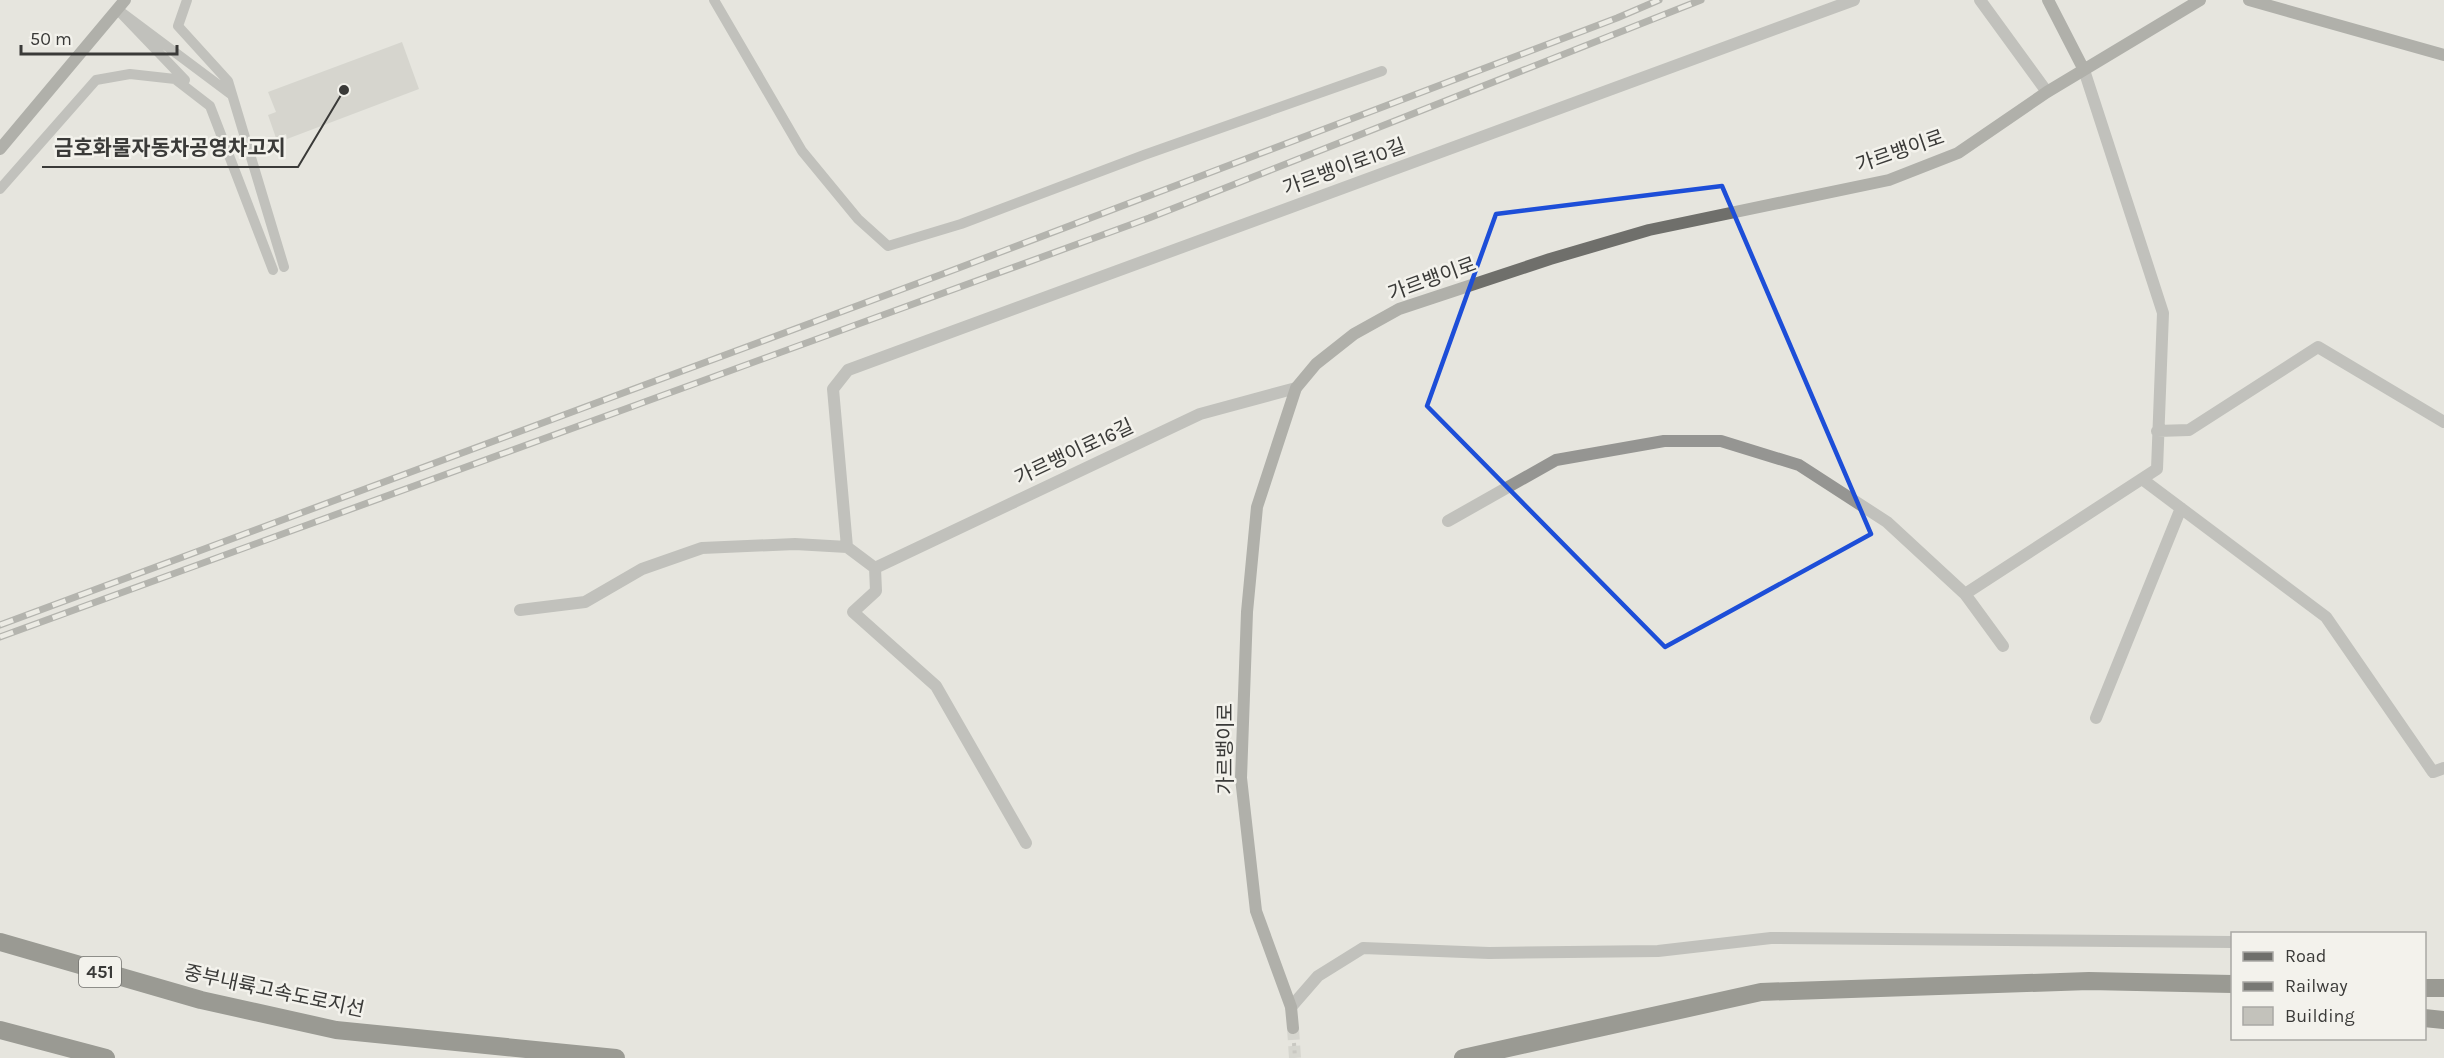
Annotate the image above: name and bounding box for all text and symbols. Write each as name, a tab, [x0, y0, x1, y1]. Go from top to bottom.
scale bar	[21, 18, 177, 56]
text: 50 m	[30, 28, 72, 50]
street label: 가르뱅이로	[1853, 125, 1947, 177]
callout: 금호화물자동차공영차고지	[42, 128, 298, 167]
street label: 가르뱅이로10길	[1280, 134, 1408, 200]
text: 금호화물자동차공영차고지	[54, 136, 286, 160]
street label: 가르뱅이로	[1385, 252, 1479, 306]
street label: 가르뱅이로16길	[1011, 414, 1137, 490]
street label: 가르뱅이로	[1214, 703, 1237, 795]
legend	[2231, 932, 2426, 1040]
text: Road	[2285, 945, 2326, 967]
road number: 451	[79, 957, 121, 987]
street label: 중부내륙고속도로지선	[182, 961, 366, 1021]
text: Railway	[2285, 975, 2348, 997]
text: Building	[2285, 1005, 2355, 1027]

